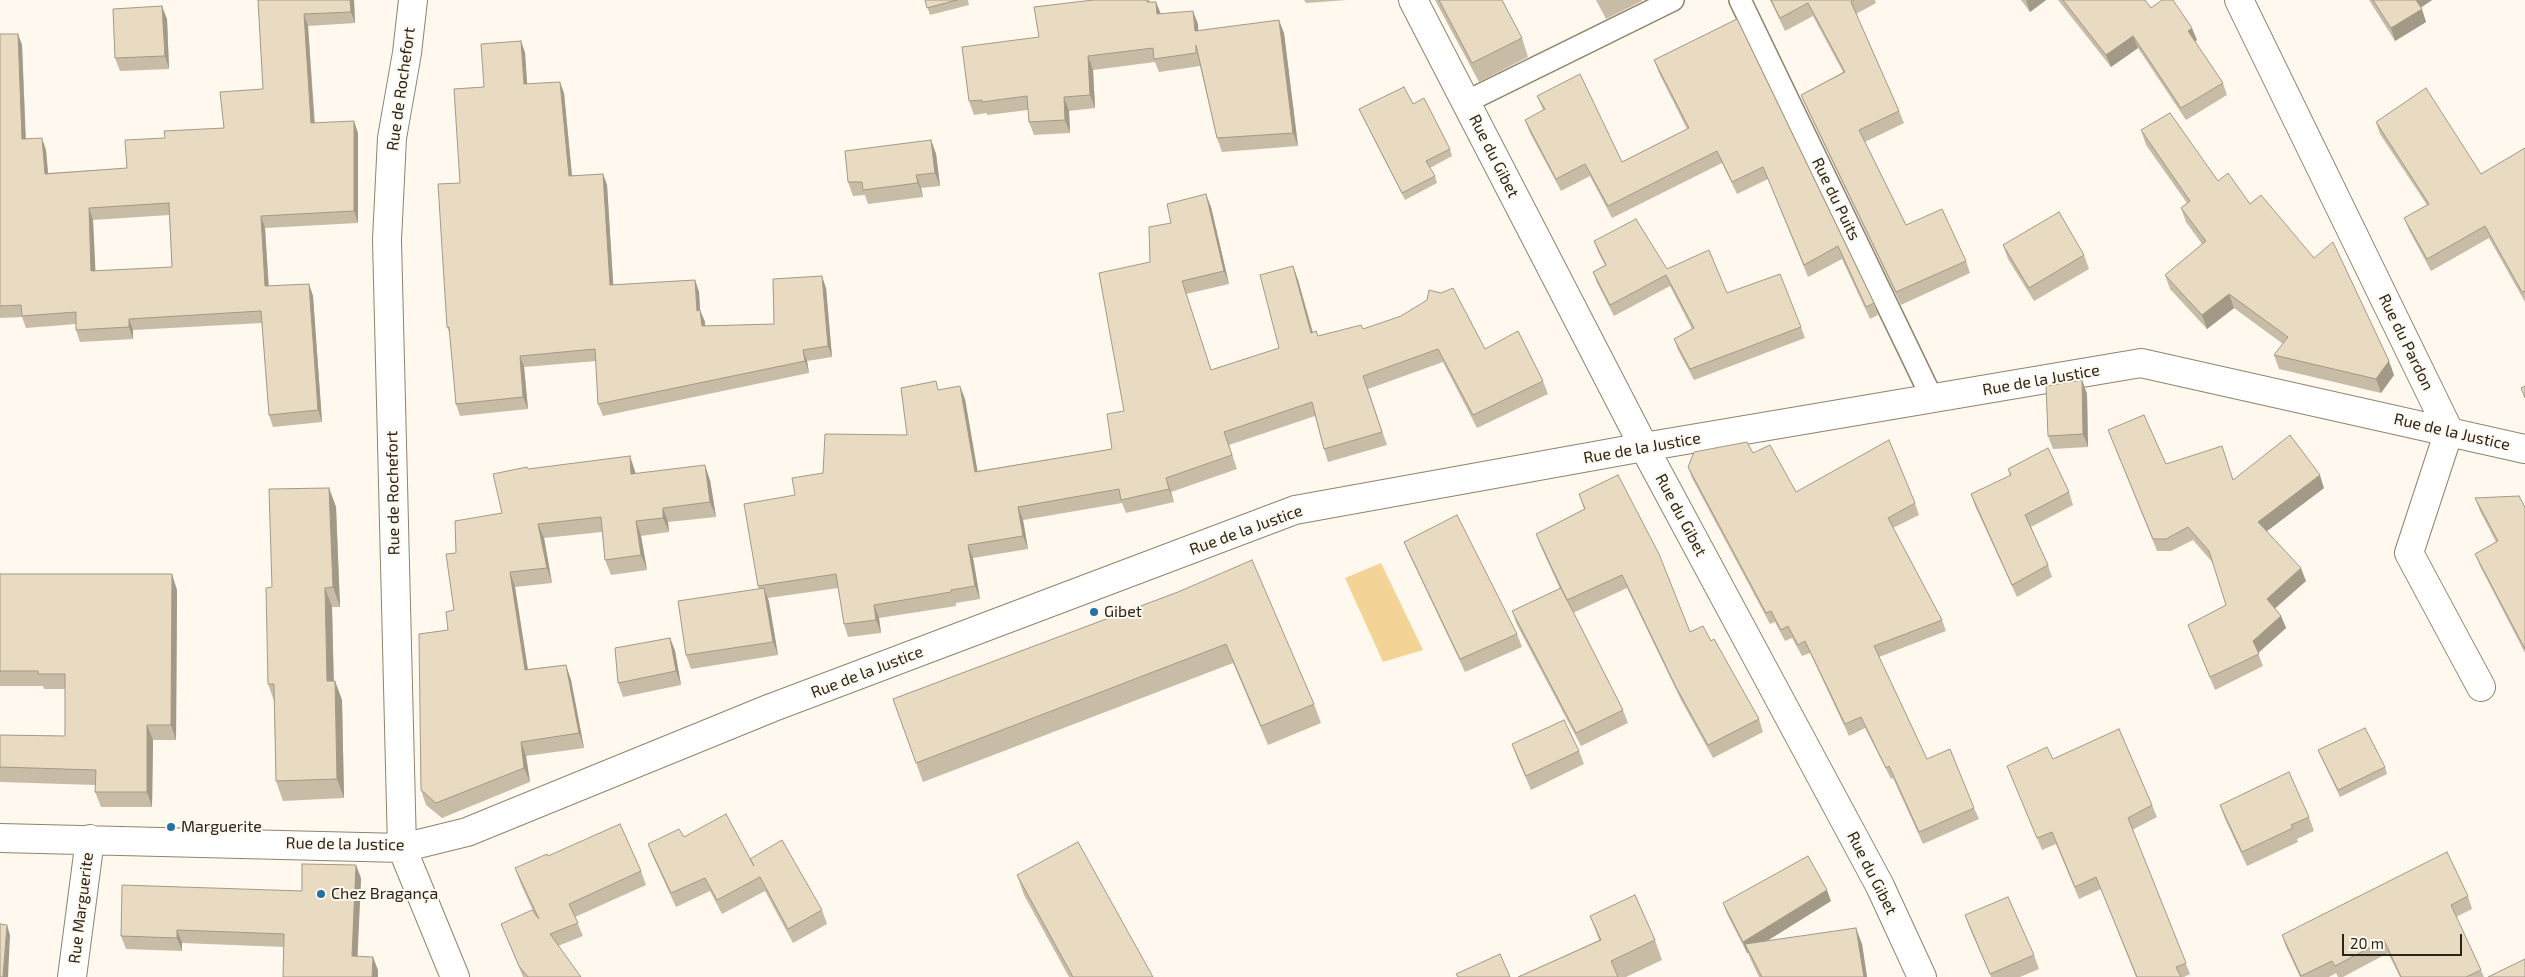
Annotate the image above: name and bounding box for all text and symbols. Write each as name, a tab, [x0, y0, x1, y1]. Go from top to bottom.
street label: Rue de Rochefort	[383, 26, 419, 152]
street label: Rue du Gibet	[1465, 111, 1523, 201]
street label: Rue du Puits	[1808, 154, 1864, 244]
street label: Rue du Pardon	[2374, 291, 2438, 393]
street label: Rue de la Justice	[1981, 360, 2101, 400]
street label: Rue de la Justice	[2392, 409, 2512, 455]
street label: Rue de la Justice	[1582, 428, 1702, 468]
street label: Rue de Rochefort	[382, 431, 404, 555]
street label: Rue du Gibet	[1651, 470, 1711, 560]
street label: Rue de la Justice	[1187, 501, 1305, 559]
place label: Gibet	[1104, 602, 1142, 622]
marker: Gibet	[1088, 606, 1100, 618]
street label: Rue de la Justice	[808, 642, 926, 702]
place label: Marguerite	[181, 817, 262, 837]
marker: Marguerite	[165, 821, 177, 833]
street label: Rue du Gibet	[1843, 828, 1901, 918]
street label: Rue de la Justice	[286, 833, 404, 855]
street label: Rue Marguerite	[65, 851, 97, 965]
place label: Chez Bragança	[331, 884, 438, 904]
marker: Chez Bragança	[315, 888, 327, 900]
scale bar	[2345, 924, 2465, 956]
text: 20 m	[2350, 934, 2384, 952]

